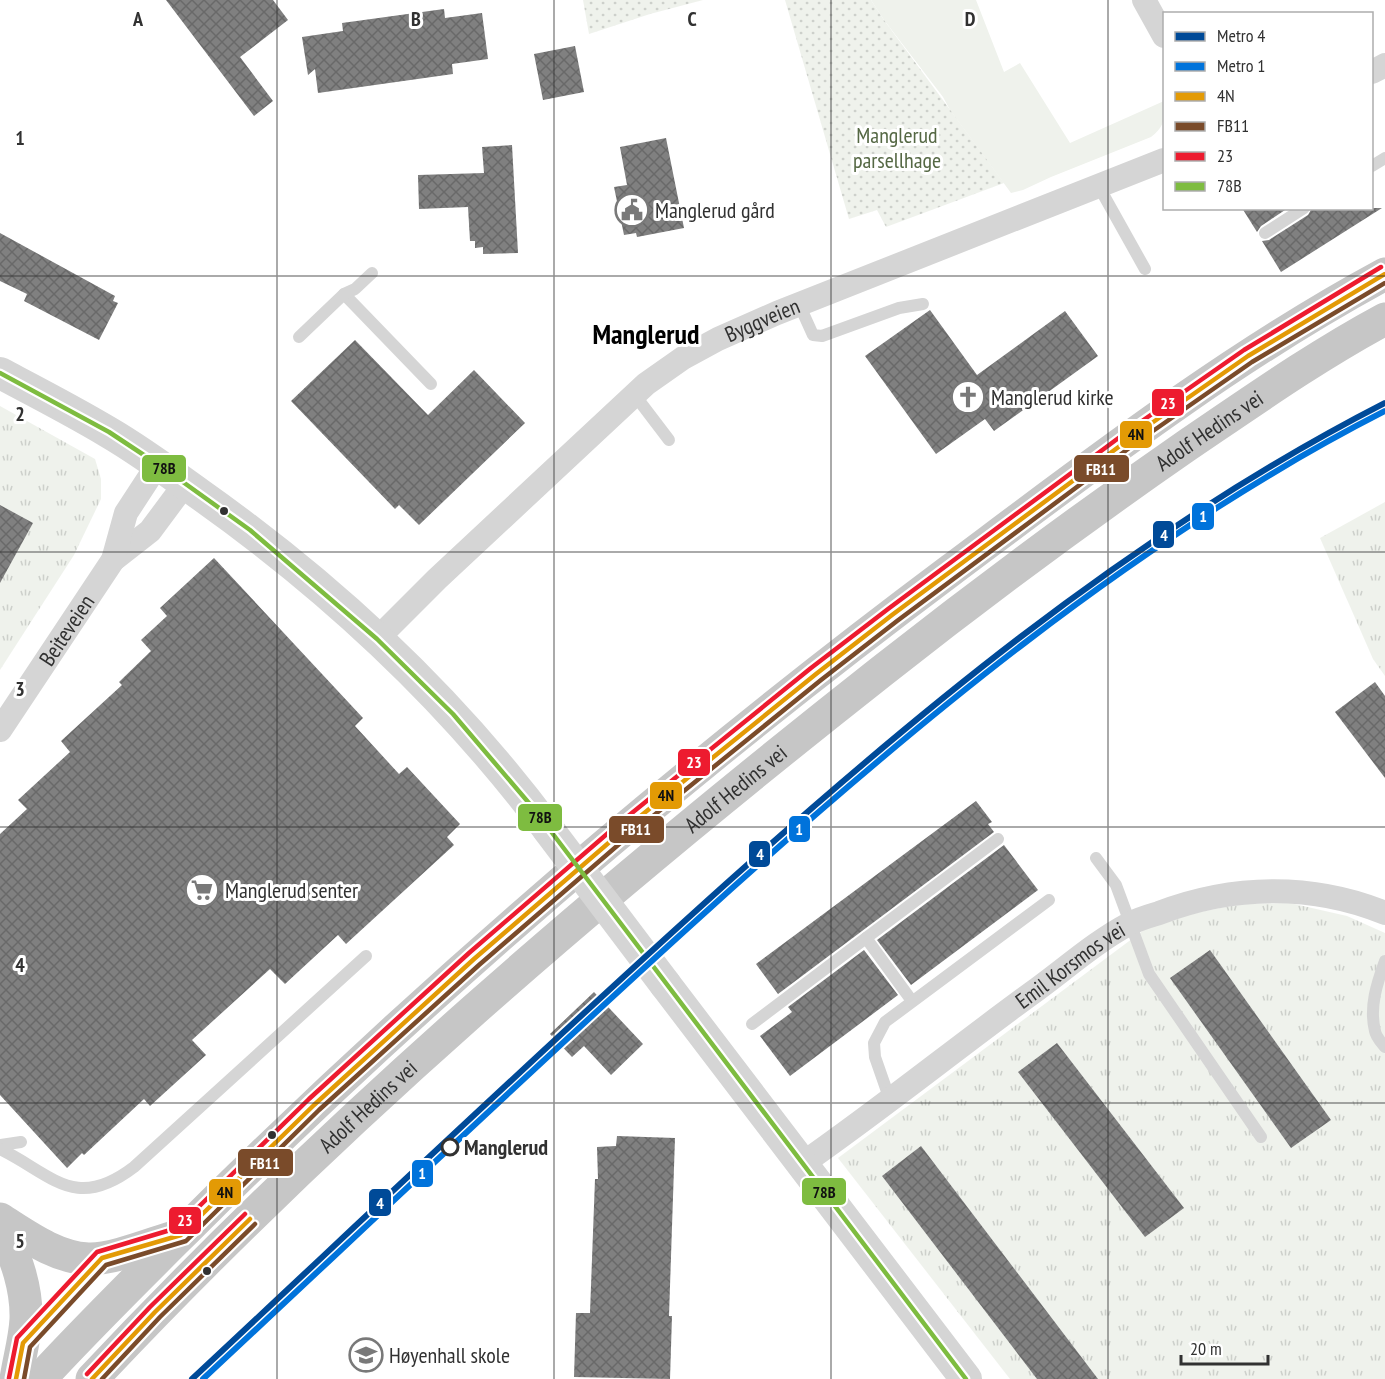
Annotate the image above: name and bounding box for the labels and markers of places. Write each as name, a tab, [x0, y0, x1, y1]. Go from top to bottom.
public building icon: Manglerud gård	[614, 192, 650, 228]
place label: Manglerud gård	[655, 196, 775, 224]
church icon: Manglerud kirke	[950, 379, 986, 415]
place label: Manglerud kirke	[991, 383, 1114, 411]
unlabelled marker	[218, 505, 230, 517]
supermarket icon: Manglerud senter	[184, 872, 220, 908]
place label: Manglerud senter	[225, 876, 358, 904]
unlabelled marker	[266, 1129, 278, 1141]
place label: Manglerud	[464, 1133, 548, 1161]
marker: Manglerud	[441, 1138, 459, 1156]
unlabelled marker	[201, 1265, 213, 1277]
school or university icon: Høyenhall skole	[348, 1337, 384, 1373]
place label: Høyenhall skole	[389, 1341, 510, 1369]

